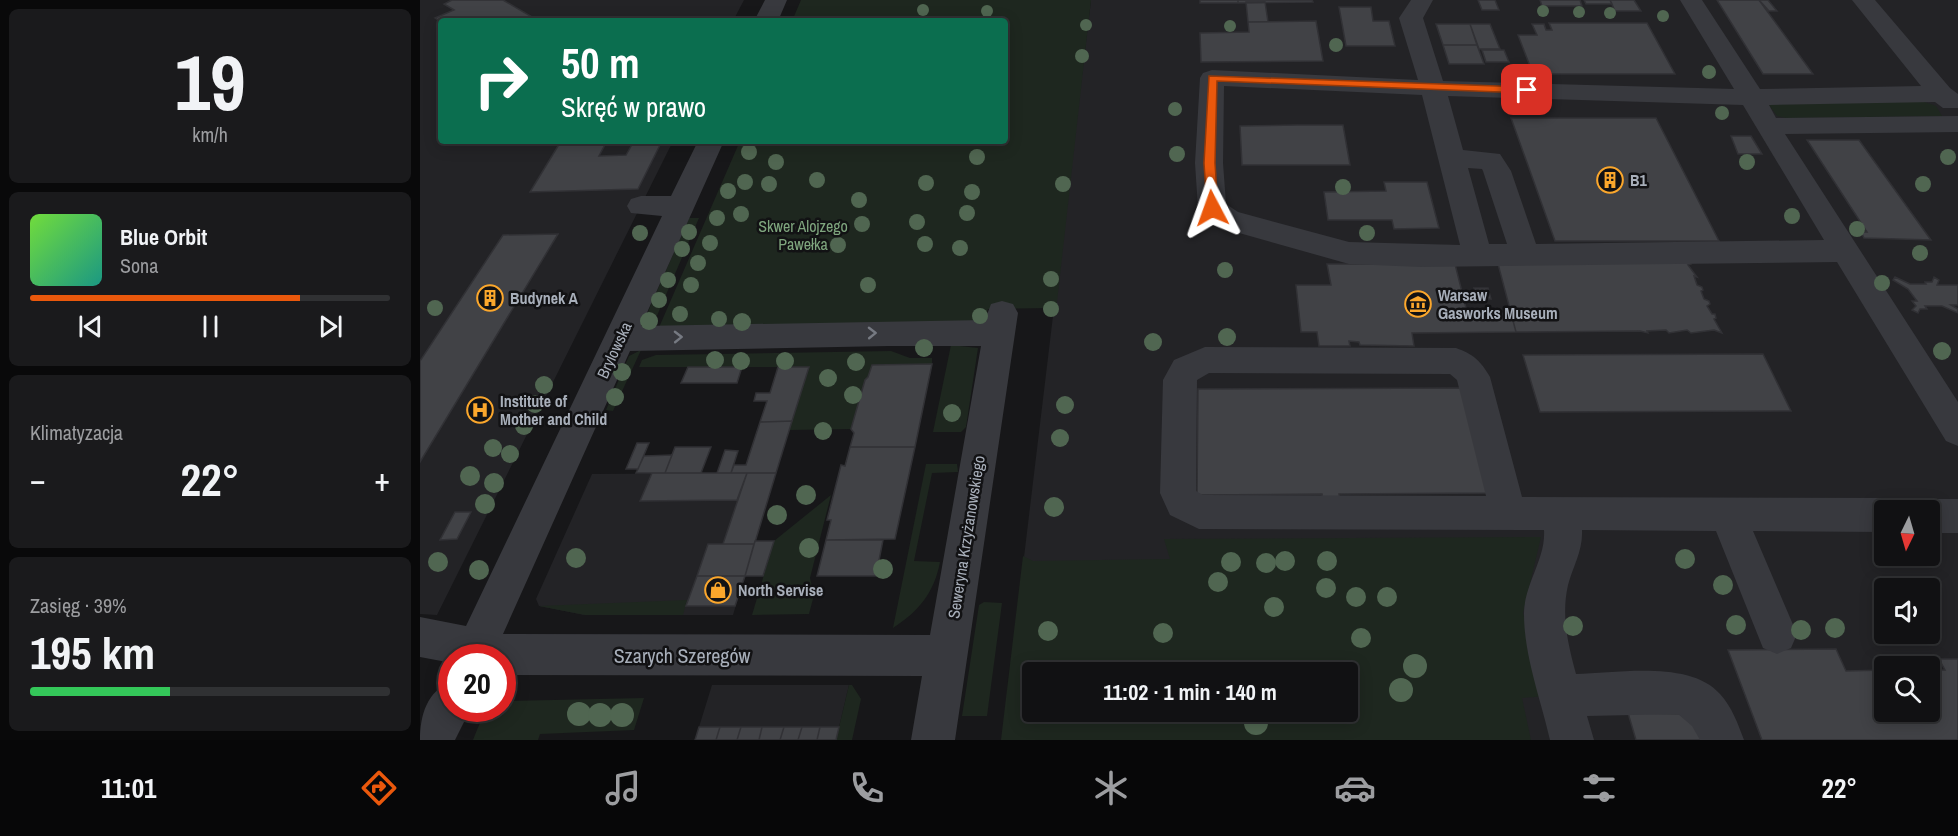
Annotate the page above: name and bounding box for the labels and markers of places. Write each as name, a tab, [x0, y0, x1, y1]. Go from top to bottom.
pin	[1501, 64, 1552, 115]
building icon: B1	[1595, 165, 1625, 195]
place label: B1	[1630, 169, 1647, 191]
building icon: Budynek A	[475, 283, 505, 313]
place label: Warsaw Gasworks Museum	[1438, 284, 1558, 324]
place label: Budynek A	[510, 287, 579, 309]
museum icon: Warsaw Gasworks Museum	[1403, 289, 1433, 319]
place label: Institute of Mother and Child	[500, 390, 607, 430]
hospital icon: Institute of Mother and Child	[465, 395, 495, 425]
shop icon: North Servise	[703, 575, 733, 605]
place label: North Servise	[738, 579, 823, 601]

